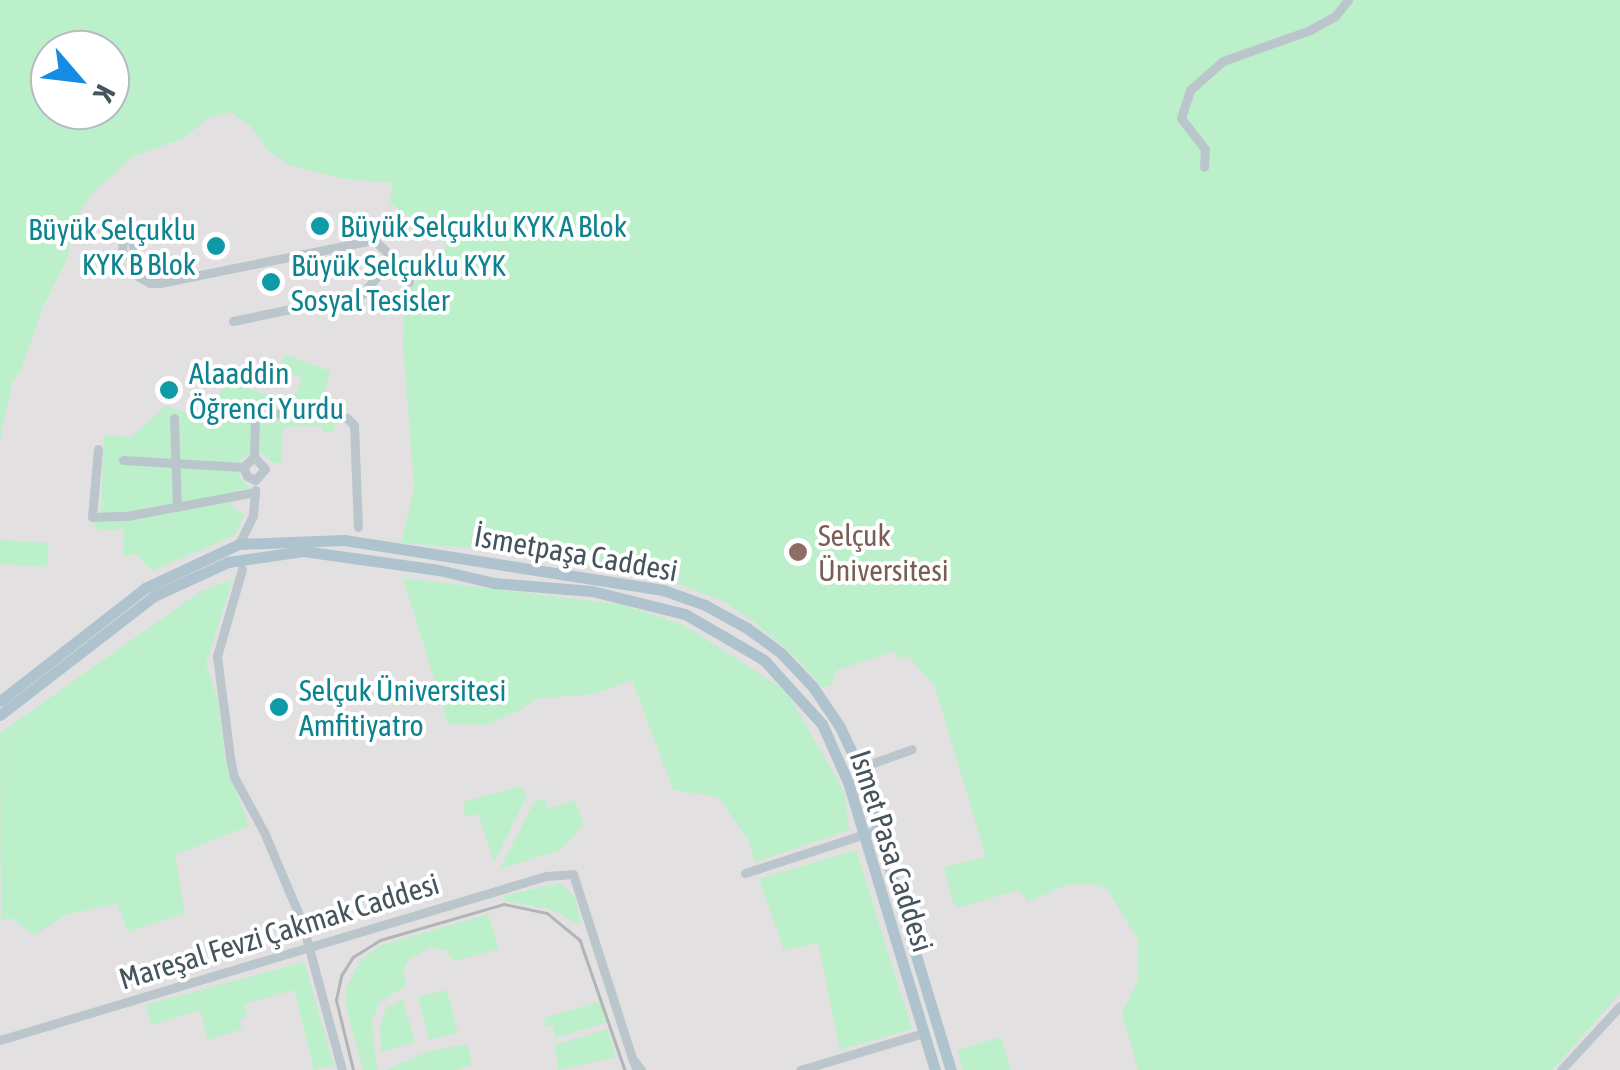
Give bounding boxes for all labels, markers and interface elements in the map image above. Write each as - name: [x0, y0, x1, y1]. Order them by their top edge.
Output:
- north arrow: [30, 30, 130, 130]
- text: K: [87, 80, 122, 107]
- place label: Büyük Selçuklu KYK A Blok: [340, 208, 627, 244]
- place label: Büyük Selçuklu KYK B Blok: [28, 211, 196, 282]
- marker: Büyük Selçuklu KYK A Blok: [309, 215, 331, 237]
- marker: Büyük Selçuklu KYK B Blok: [205, 235, 227, 257]
- place label: Büyük Selçuklu KYK Sosyal Tesisler: [291, 247, 506, 318]
- marker: Büyük Selçuklu KYK Sosyal Tesisler: [260, 271, 282, 293]
- place label: Alaaddin Öğrenci Yurdu: [189, 355, 344, 426]
- marker: Alaaddin Öğrenci Yurdu: [158, 379, 180, 401]
- street label: İsmetpaşa Caddesi: [471, 517, 681, 589]
- place label: Selçuk Üniversitesi: [818, 517, 949, 588]
- marker: Selçuk Üniversitesi: [787, 541, 809, 563]
- place label: Selçuk Üniversitesi Amfitiyatro: [299, 672, 506, 742]
- marker: Selçuk Üniversitesi Amfitiyatro: [268, 696, 290, 718]
- street label: Ismet Pasa Caddesi: [842, 746, 942, 956]
- street label: Mareşal Fevzi Çakmak Caddesi: [115, 865, 443, 997]

